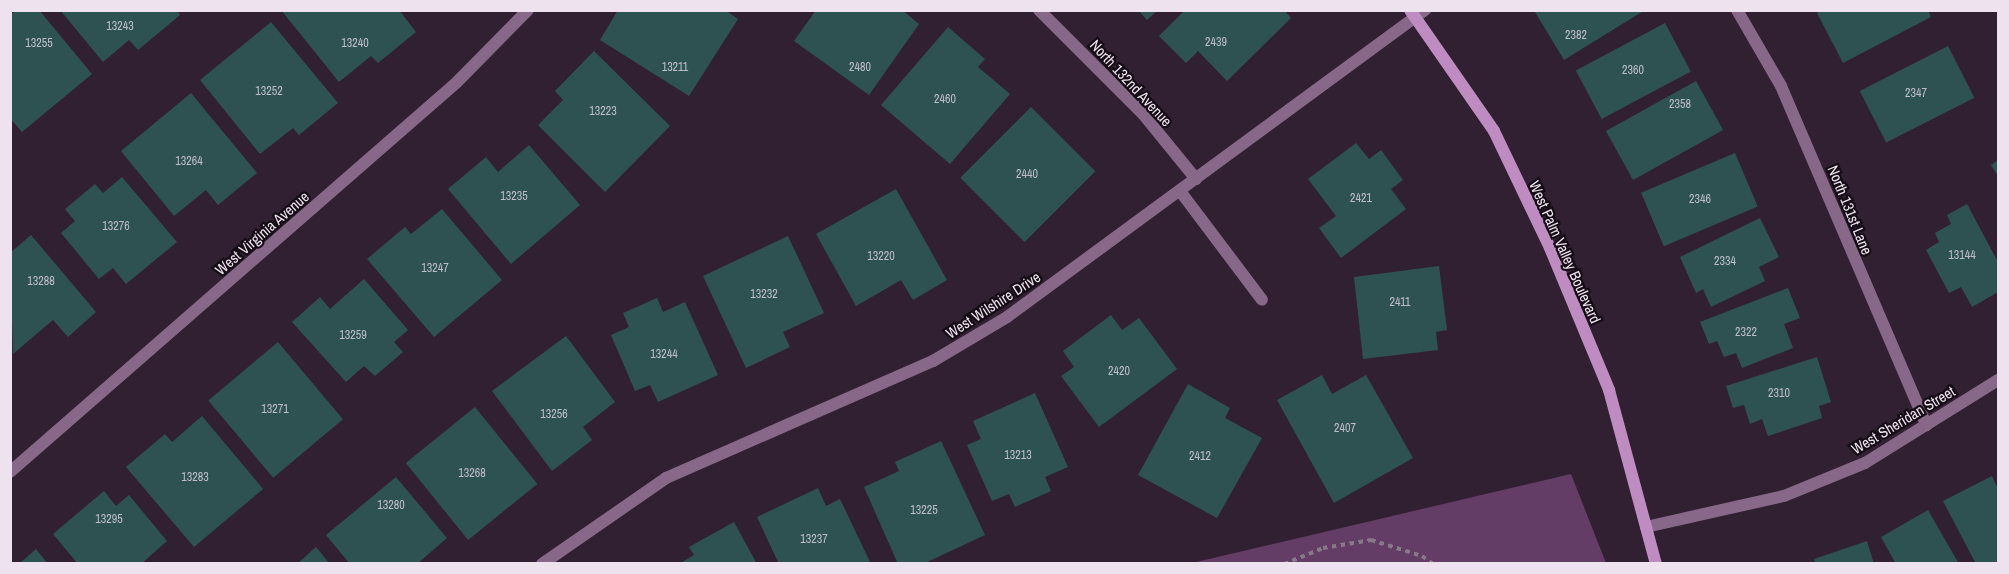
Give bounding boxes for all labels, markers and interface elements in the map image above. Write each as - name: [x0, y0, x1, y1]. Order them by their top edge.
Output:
- house number: 13243: [106, 20, 134, 34]
- house number: 2382: [1565, 29, 1587, 43]
- street label: North 132nd Avenue: [1086, 36, 1176, 130]
- house number: 2439: [1205, 36, 1227, 50]
- house number: 13255: [25, 37, 53, 51]
- house number: 13240: [341, 37, 369, 51]
- house number: 13211: [662, 61, 688, 75]
- house number: 2480: [849, 61, 871, 75]
- house number: 2360: [1622, 64, 1644, 78]
- house number: 13252: [255, 85, 283, 99]
- house number: 2347: [1905, 87, 1927, 101]
- house number: 2460: [934, 93, 956, 107]
- house number: 2358: [1669, 98, 1691, 112]
- house number: 13223: [589, 105, 617, 119]
- house number: 13264: [175, 155, 203, 169]
- street label: North 131st Lane: [1824, 163, 1876, 257]
- house number: 2440: [1016, 168, 1038, 182]
- street label: West Palm Valley Boulevard: [1525, 178, 1605, 326]
- street label: West Virginia Avenue: [211, 187, 313, 279]
- house number: 13235: [500, 190, 528, 204]
- house number: 2421: [1350, 192, 1372, 206]
- house number: 2346: [1689, 193, 1711, 207]
- house number: 13276: [102, 220, 130, 234]
- house number: 13144: [1948, 249, 1976, 263]
- house number: 13220: [867, 250, 895, 264]
- house number: 2334: [1714, 255, 1736, 269]
- house number: 13247: [421, 262, 449, 276]
- street label: West Wilshire Drive: [942, 268, 1044, 342]
- house number: 13288: [27, 275, 55, 289]
- house number: 13232: [750, 288, 778, 302]
- house number: 2411: [1389, 296, 1411, 310]
- house number: 2322: [1735, 326, 1757, 340]
- house number: 13259: [339, 329, 367, 343]
- house number: 13244: [650, 348, 678, 362]
- house number: 2420: [1108, 365, 1130, 379]
- street label: West Sheridan Street: [1848, 382, 1958, 458]
- house number: 2310: [1768, 387, 1790, 401]
- house number: 13271: [261, 403, 289, 417]
- house number: 13256: [540, 408, 568, 422]
- house number: 2407: [1334, 422, 1356, 436]
- house number: 13213: [1004, 449, 1032, 463]
- house number: 2412: [1189, 450, 1211, 464]
- house number: 13268: [458, 467, 486, 481]
- house number: 13283: [181, 471, 209, 485]
- house number: 13280: [377, 499, 405, 513]
- house number: 13225: [910, 504, 938, 518]
- house number: 13295: [95, 513, 123, 527]
- house number: 13237: [800, 533, 828, 547]

